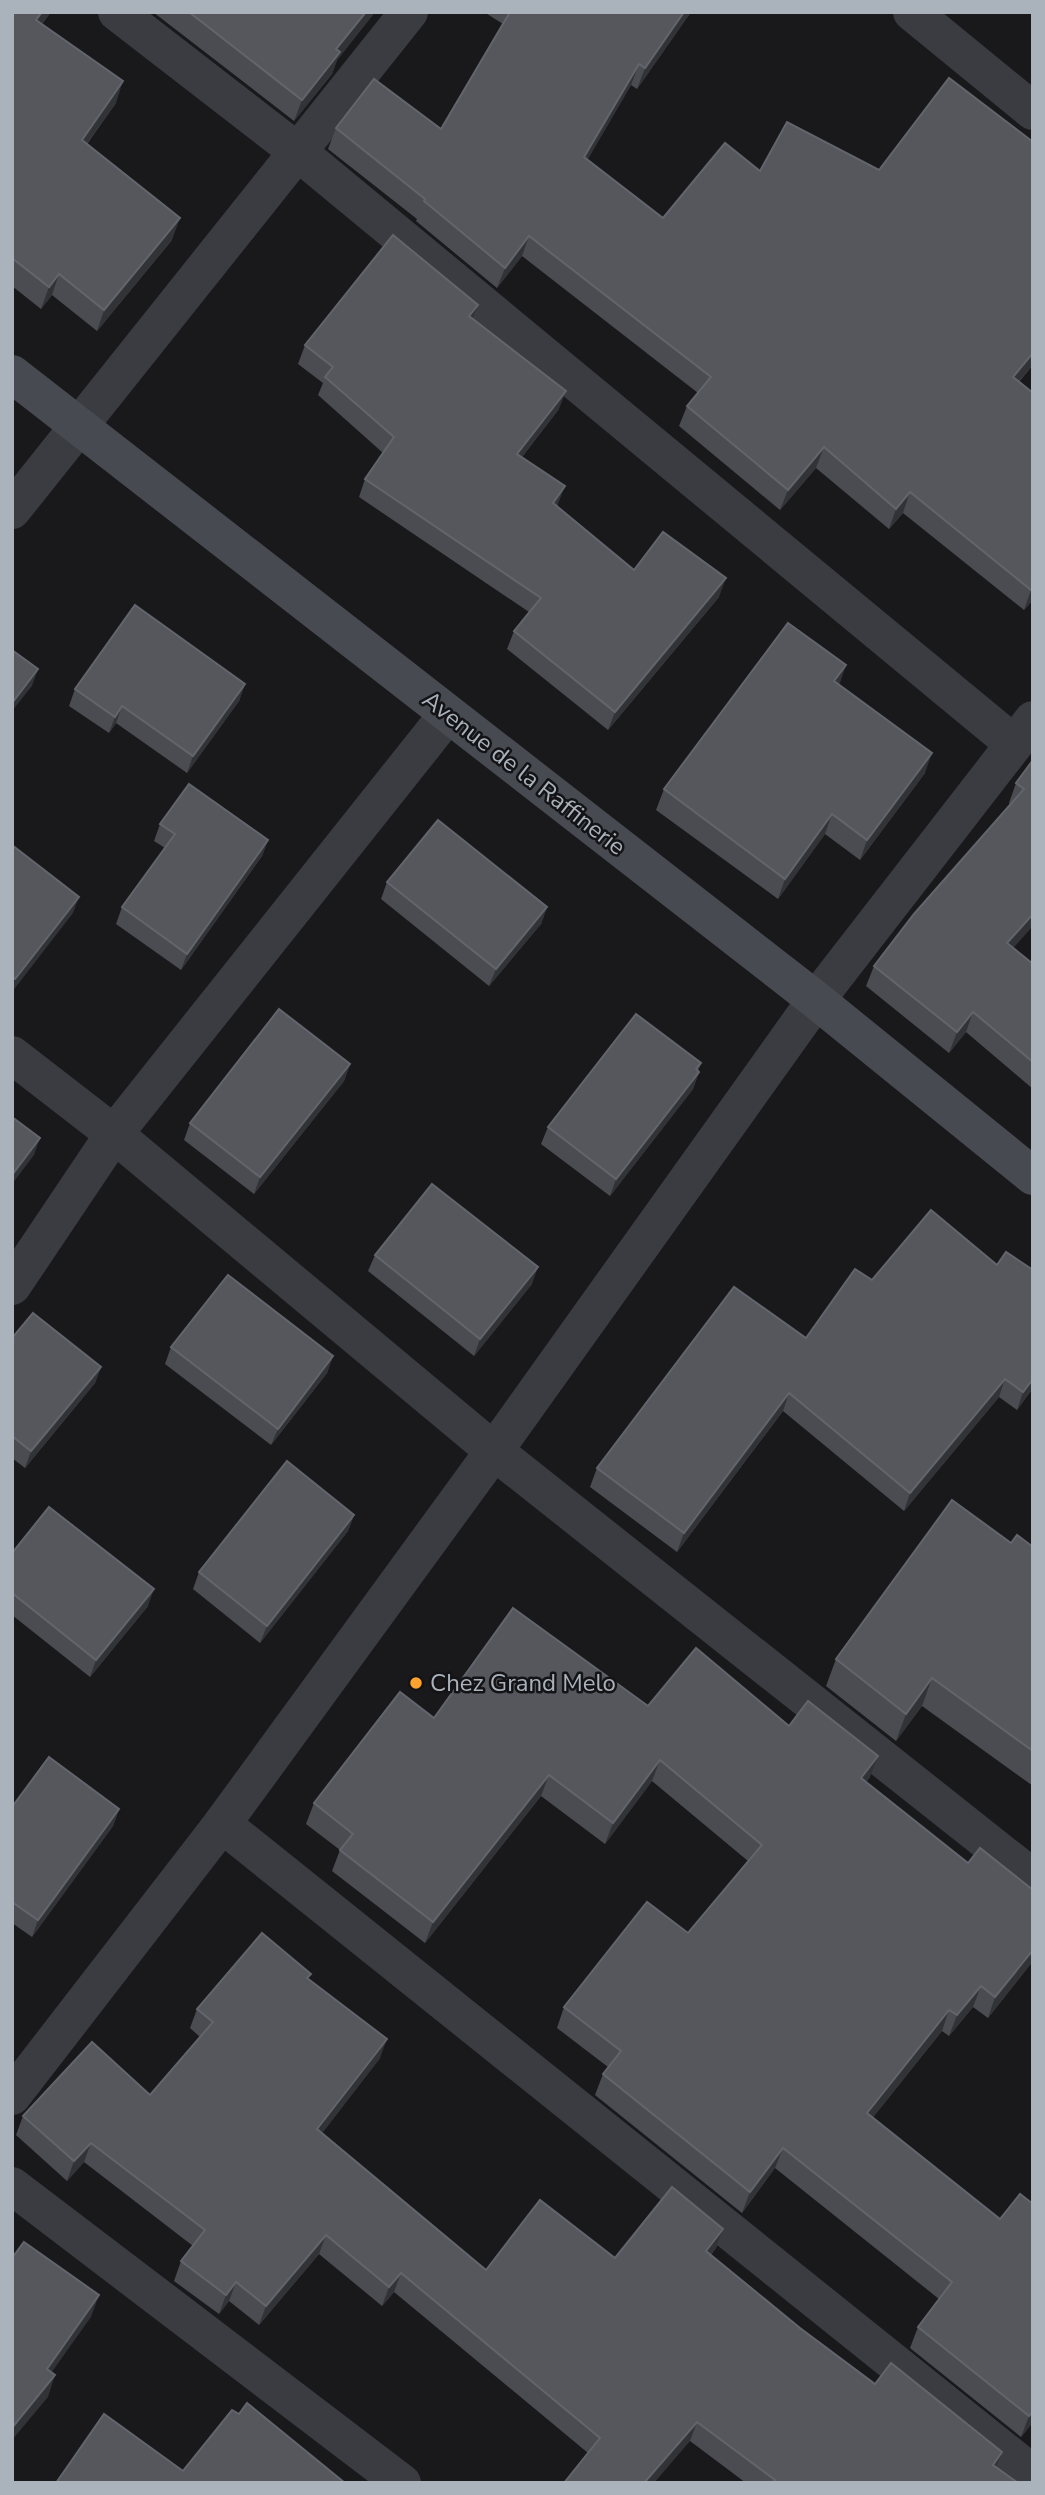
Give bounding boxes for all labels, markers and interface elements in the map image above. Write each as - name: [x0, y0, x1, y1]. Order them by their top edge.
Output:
- street label: Avenue de la Raffinerie: [416, 683, 632, 863]
- place label: Chez Grand Melo: [430, 1667, 616, 1699]
- marker: Chez Grand Melo: [408, 1675, 424, 1691]

